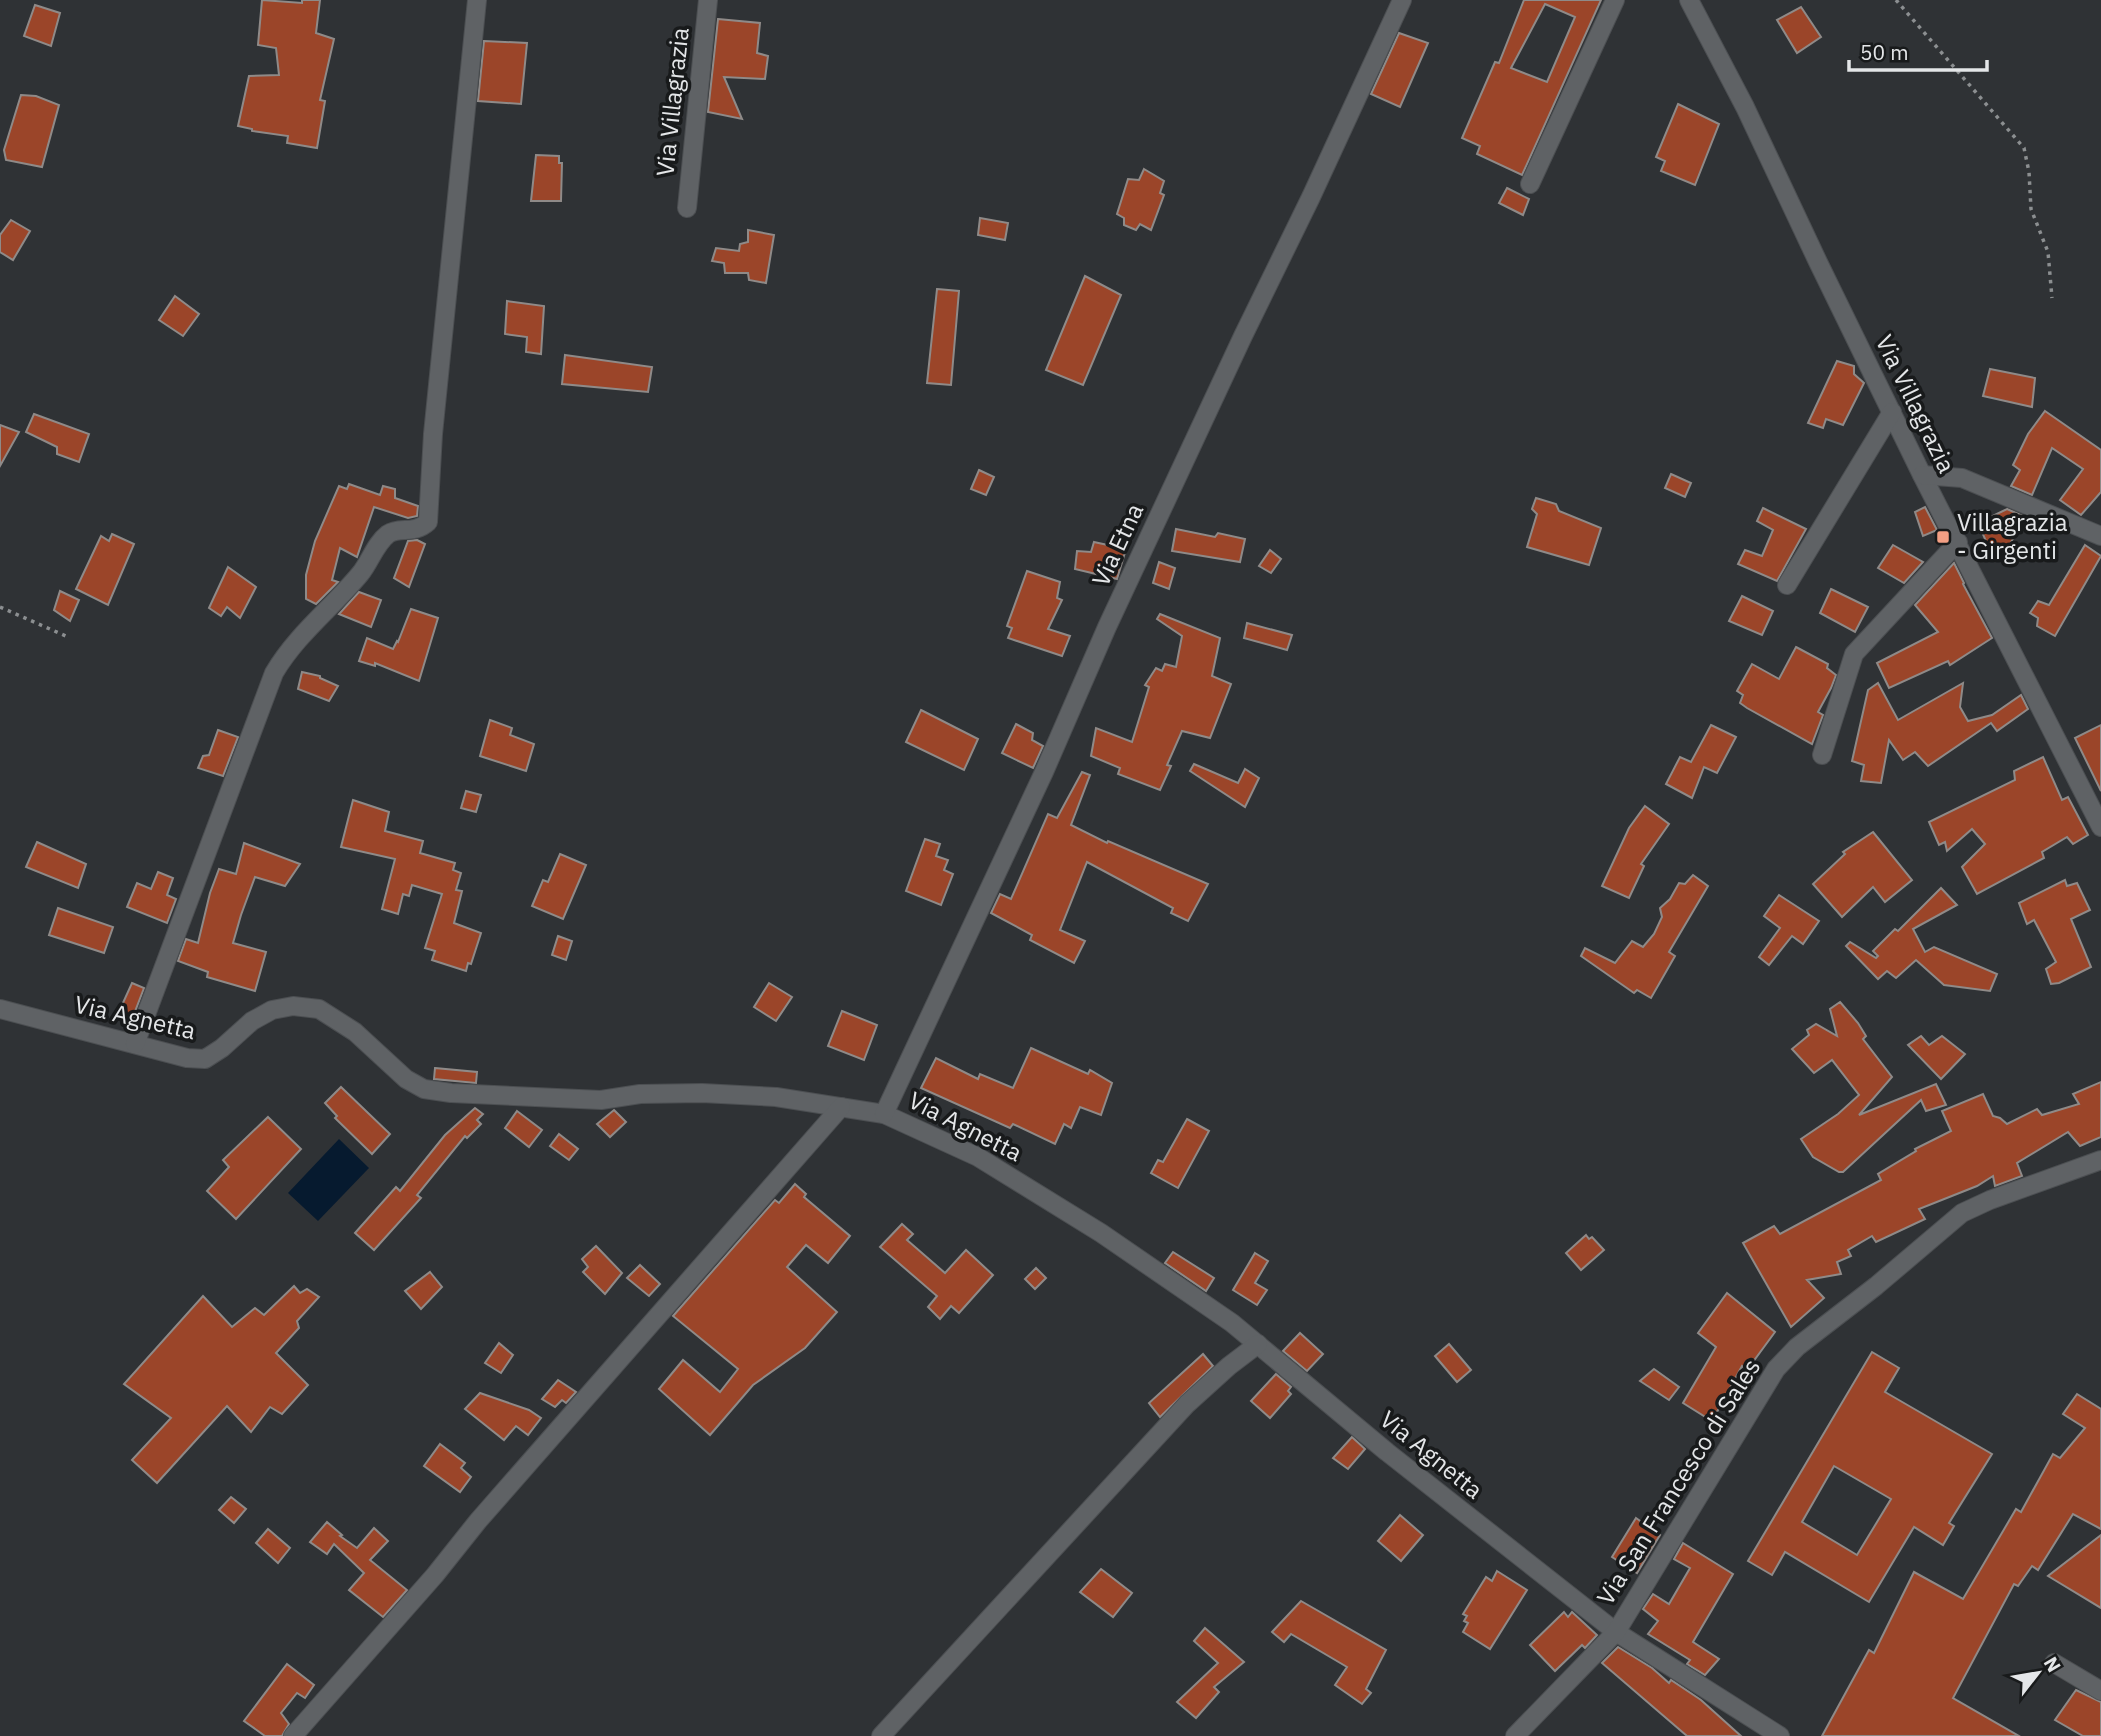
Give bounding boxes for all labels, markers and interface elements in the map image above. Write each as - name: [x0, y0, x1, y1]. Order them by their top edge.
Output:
- street label: Via Villagrazia: [648, 26, 696, 178]
- scale bar: [1849, 28, 1987, 72]
- text: 50 m: [1860, 38, 1909, 66]
- street label: Via Villagrazia: [1869, 329, 1963, 478]
- street label: Via Etna: [1084, 498, 1150, 591]
- place label: Villagrazia - Girgenti: [1957, 506, 2068, 566]
- marker: Villagrazia - Girgenti: [1935, 529, 1951, 545]
- street label: Via Agnetta: [71, 988, 199, 1047]
- street label: Via Agnetta: [903, 1084, 1028, 1168]
- street label: Via San Francesco di Sales: [1589, 1352, 1767, 1611]
- street label: Via Agnetta: [1374, 1403, 1490, 1506]
- north arrow: [2003, 1638, 2073, 1708]
- text: N: [2039, 1652, 2066, 1676]

